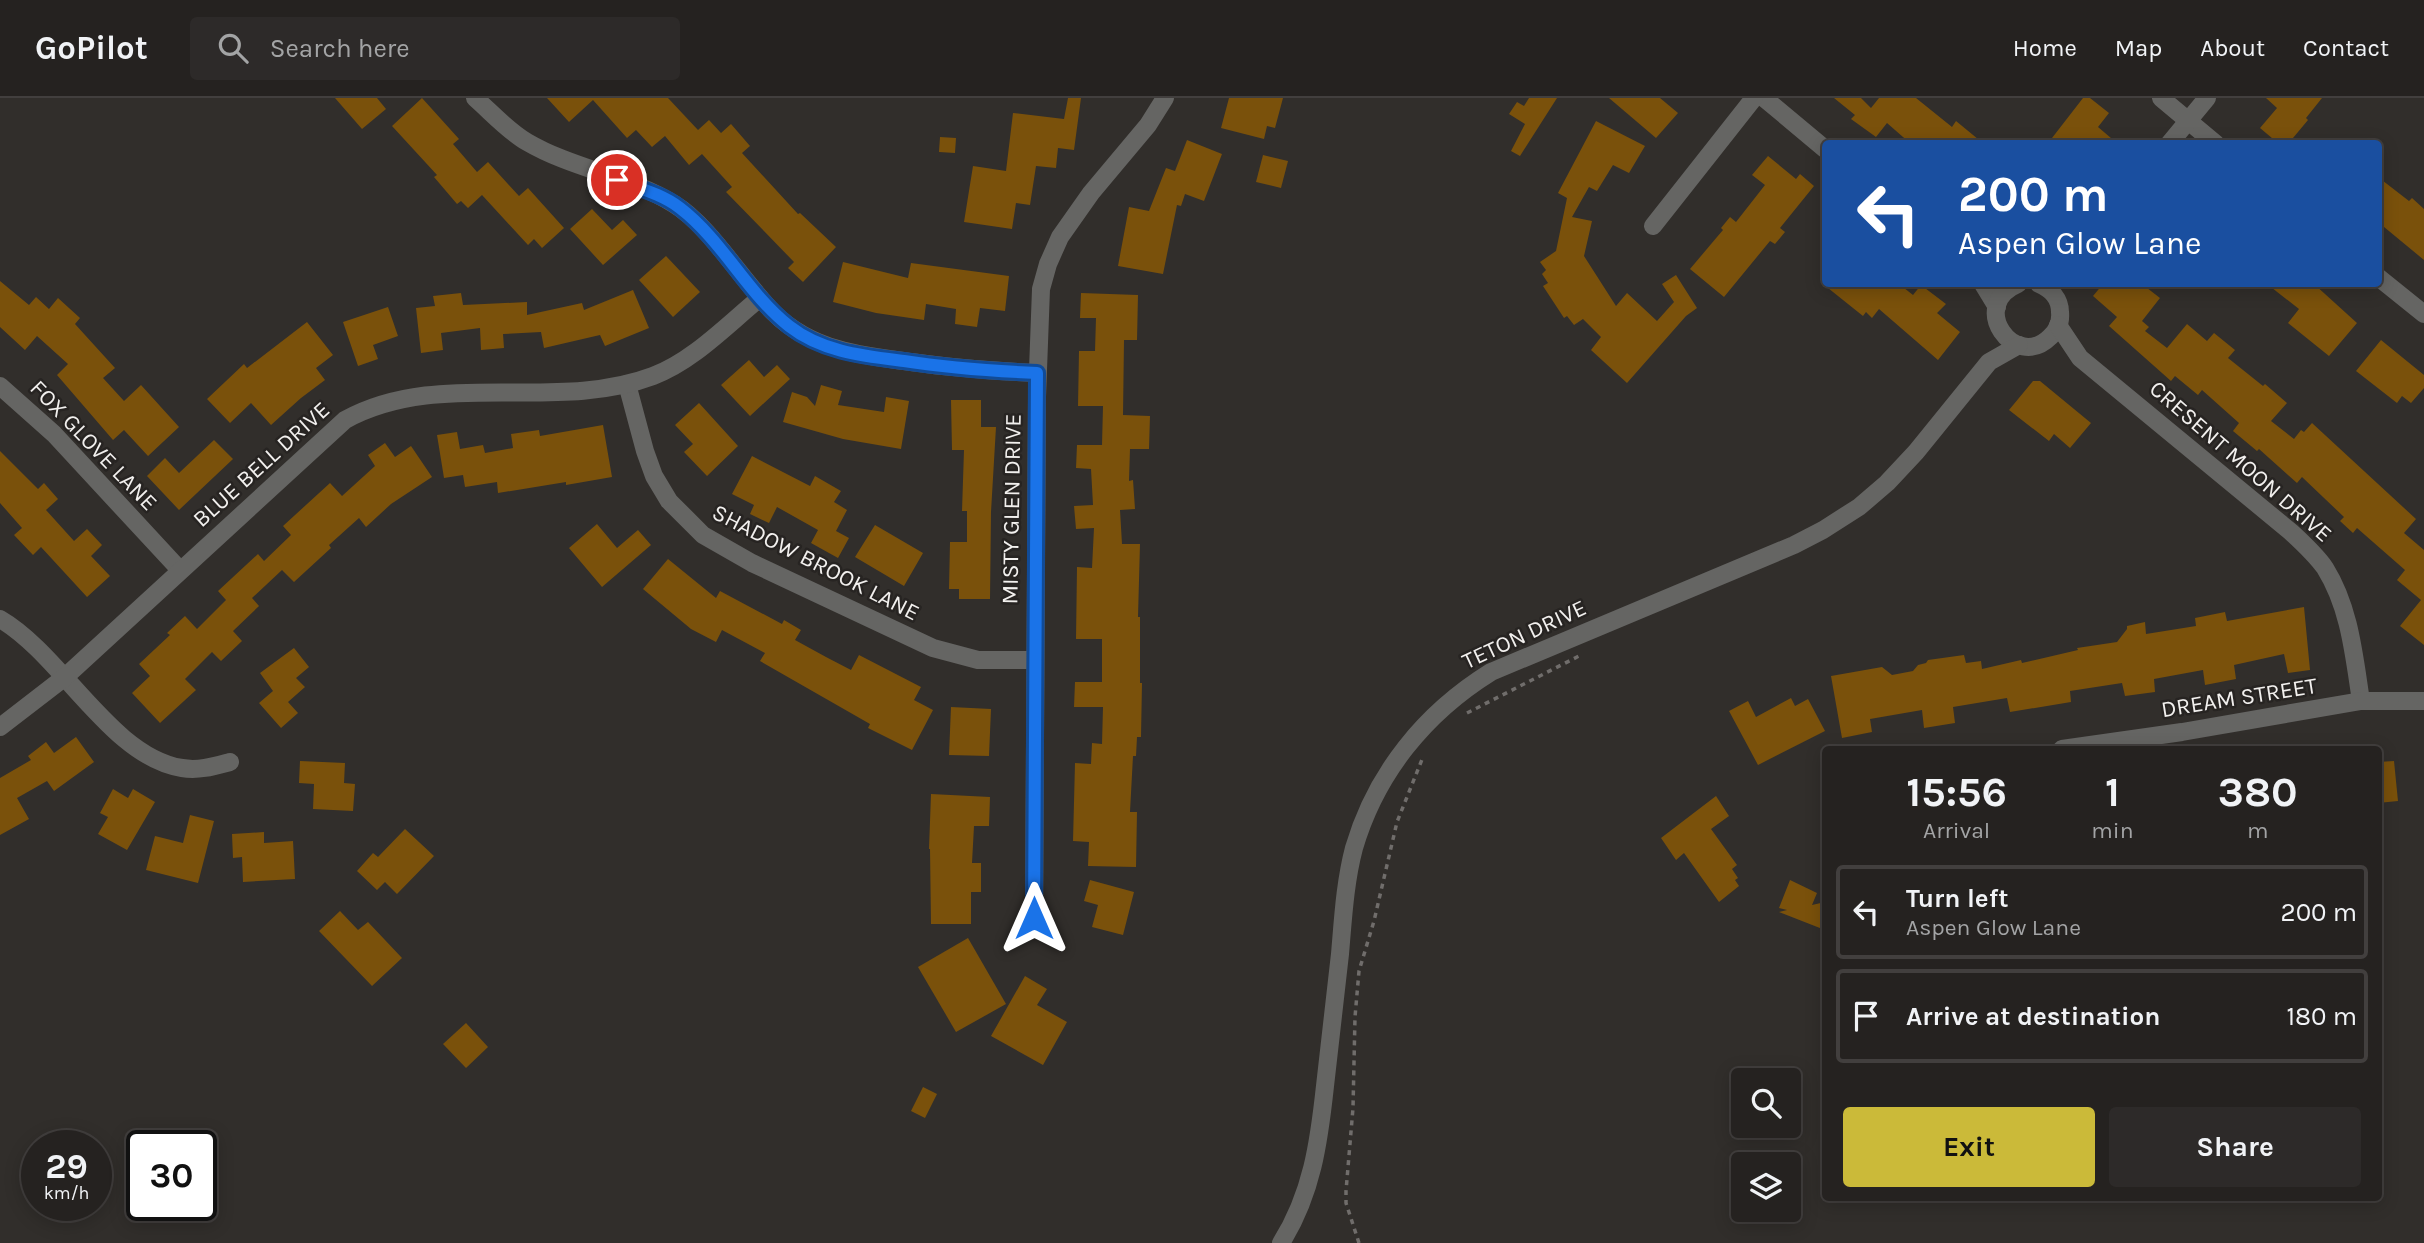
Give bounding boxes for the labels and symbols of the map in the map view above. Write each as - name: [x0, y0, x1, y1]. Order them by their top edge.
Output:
- pin: [587, 150, 647, 210]
- street label: FOX GLOVE LANE: [25, 374, 163, 516]
- street label: CRESENT MOON DRIVE: [2144, 375, 2337, 548]
- street label: BLUE BELL DRIVE: [188, 396, 335, 533]
- street label: MISTY GLEN DRIVE: [996, 413, 1027, 605]
- street label: SHADOW BROOK LANE: [708, 499, 924, 626]
- street label: TETON DRIVE: [1458, 594, 1590, 675]
- street label: DREAM STREET: [2159, 672, 2319, 723]
- position arrow: [997, 881, 1071, 955]
- speed limit sign: 30: [126, 1130, 217, 1221]

